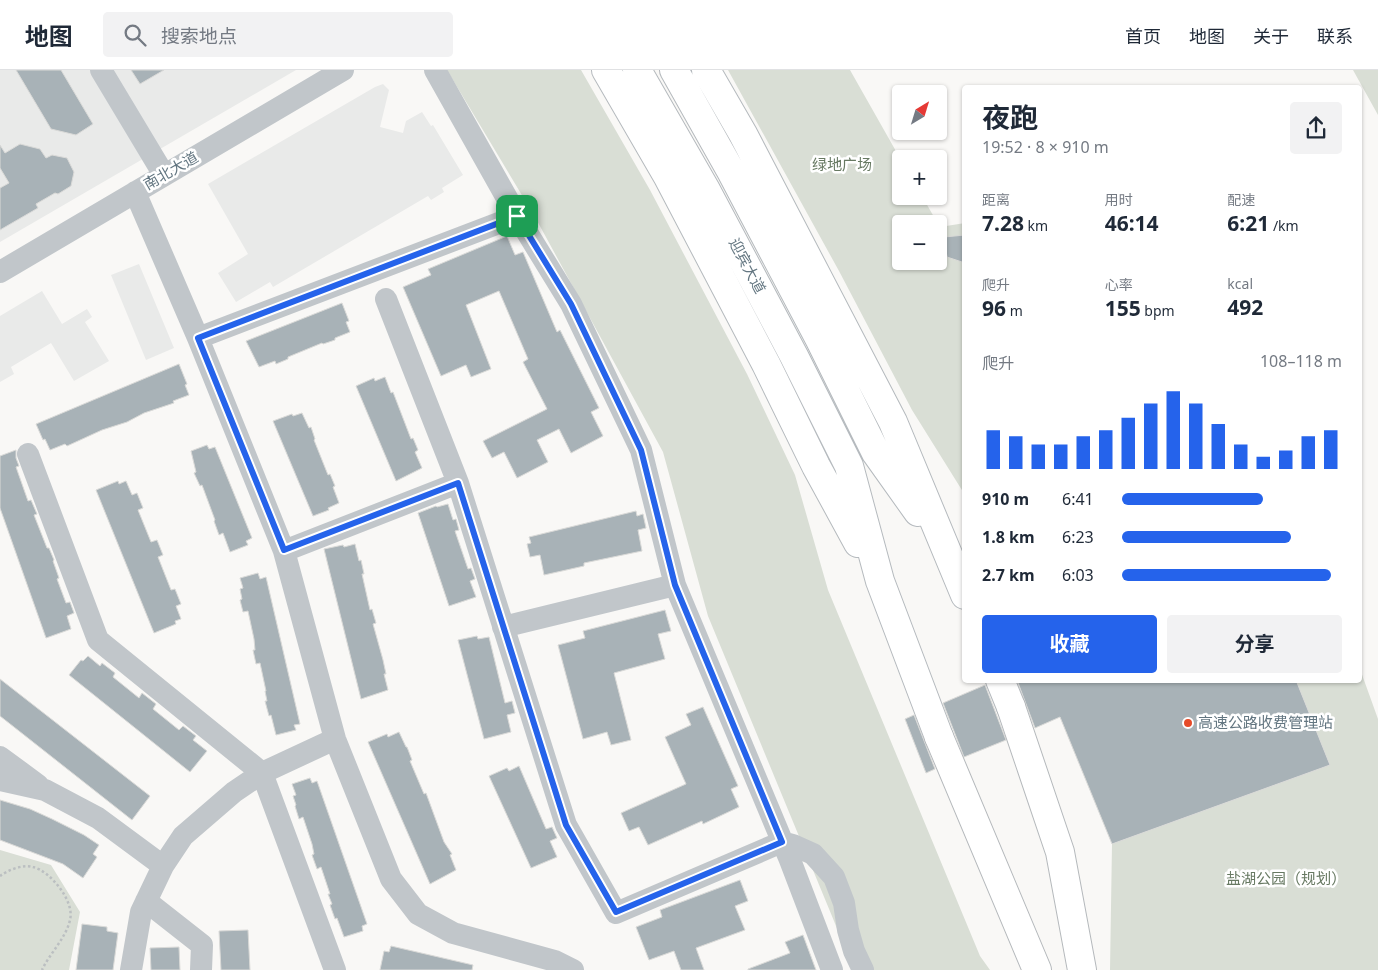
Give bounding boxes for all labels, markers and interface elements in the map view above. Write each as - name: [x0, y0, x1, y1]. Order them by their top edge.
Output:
- search box: [103, 12, 453, 57]
- text: 地图: [25, 19, 73, 52]
- icon: search: [121, 21, 149, 49]
- text: 搜索地点: [161, 23, 237, 49]
- text: 首页: [1125, 24, 1161, 48]
- text: 地图: [1189, 24, 1225, 48]
- text: 关于: [1253, 24, 1289, 48]
- text: 联系: [1317, 24, 1353, 48]
- north arrow: [892, 85, 948, 140]
- map controls: [892, 85, 947, 270]
- text: 夜跑: [982, 98, 1038, 136]
- button: share: [1290, 102, 1342, 154]
- text: 19:52 · 8 × 910 m: [982, 136, 1109, 158]
- street label: 南北大道: [140, 146, 201, 194]
- button: +: [892, 150, 947, 205]
- park label: 绿地广场: [812, 154, 872, 174]
- text: 距离: [982, 190, 1010, 209]
- text: 用时: [1105, 190, 1133, 209]
- text: 配速: [1227, 190, 1255, 209]
- pin: [496, 195, 538, 237]
- icon: arrive: [503, 202, 531, 230]
- text: 7.28: [982, 209, 1024, 237]
- text: 46:14: [1105, 209, 1159, 237]
- text: 6:21: [1227, 209, 1269, 237]
- button: −: [892, 215, 947, 270]
- text: km: [1024, 216, 1048, 235]
- text: /km: [1269, 216, 1299, 235]
- street label: 迎宾大道: [725, 234, 771, 297]
- text: kcal: [1227, 274, 1253, 293]
- text: 爬升: [982, 275, 1010, 294]
- text: 心率: [1105, 275, 1133, 294]
- text: 492: [1227, 293, 1263, 321]
- text: 96: [982, 294, 1006, 322]
- text: 155: [1105, 294, 1141, 322]
- text: m: [1006, 301, 1023, 320]
- text: bpm: [1141, 301, 1175, 320]
- text: 108–118 m: [1260, 350, 1342, 372]
- text: 爬升: [982, 352, 1014, 374]
- text: 910 m: [982, 488, 1029, 510]
- text: 6:41: [1062, 488, 1094, 510]
- text: 1.8 km: [982, 526, 1034, 548]
- text: 6:23: [1062, 526, 1094, 548]
- text: 2.7 km: [982, 564, 1034, 586]
- text: 6:03: [1062, 564, 1094, 586]
- button: 收藏: [982, 615, 1157, 673]
- button: 分享: [1167, 615, 1342, 673]
- place label: 高速公路收费管理站: [1198, 712, 1333, 732]
- marker: 高速公路收费管理站: [1182, 717, 1194, 729]
- park label: 盐湖公园（规划）: [1226, 868, 1346, 888]

